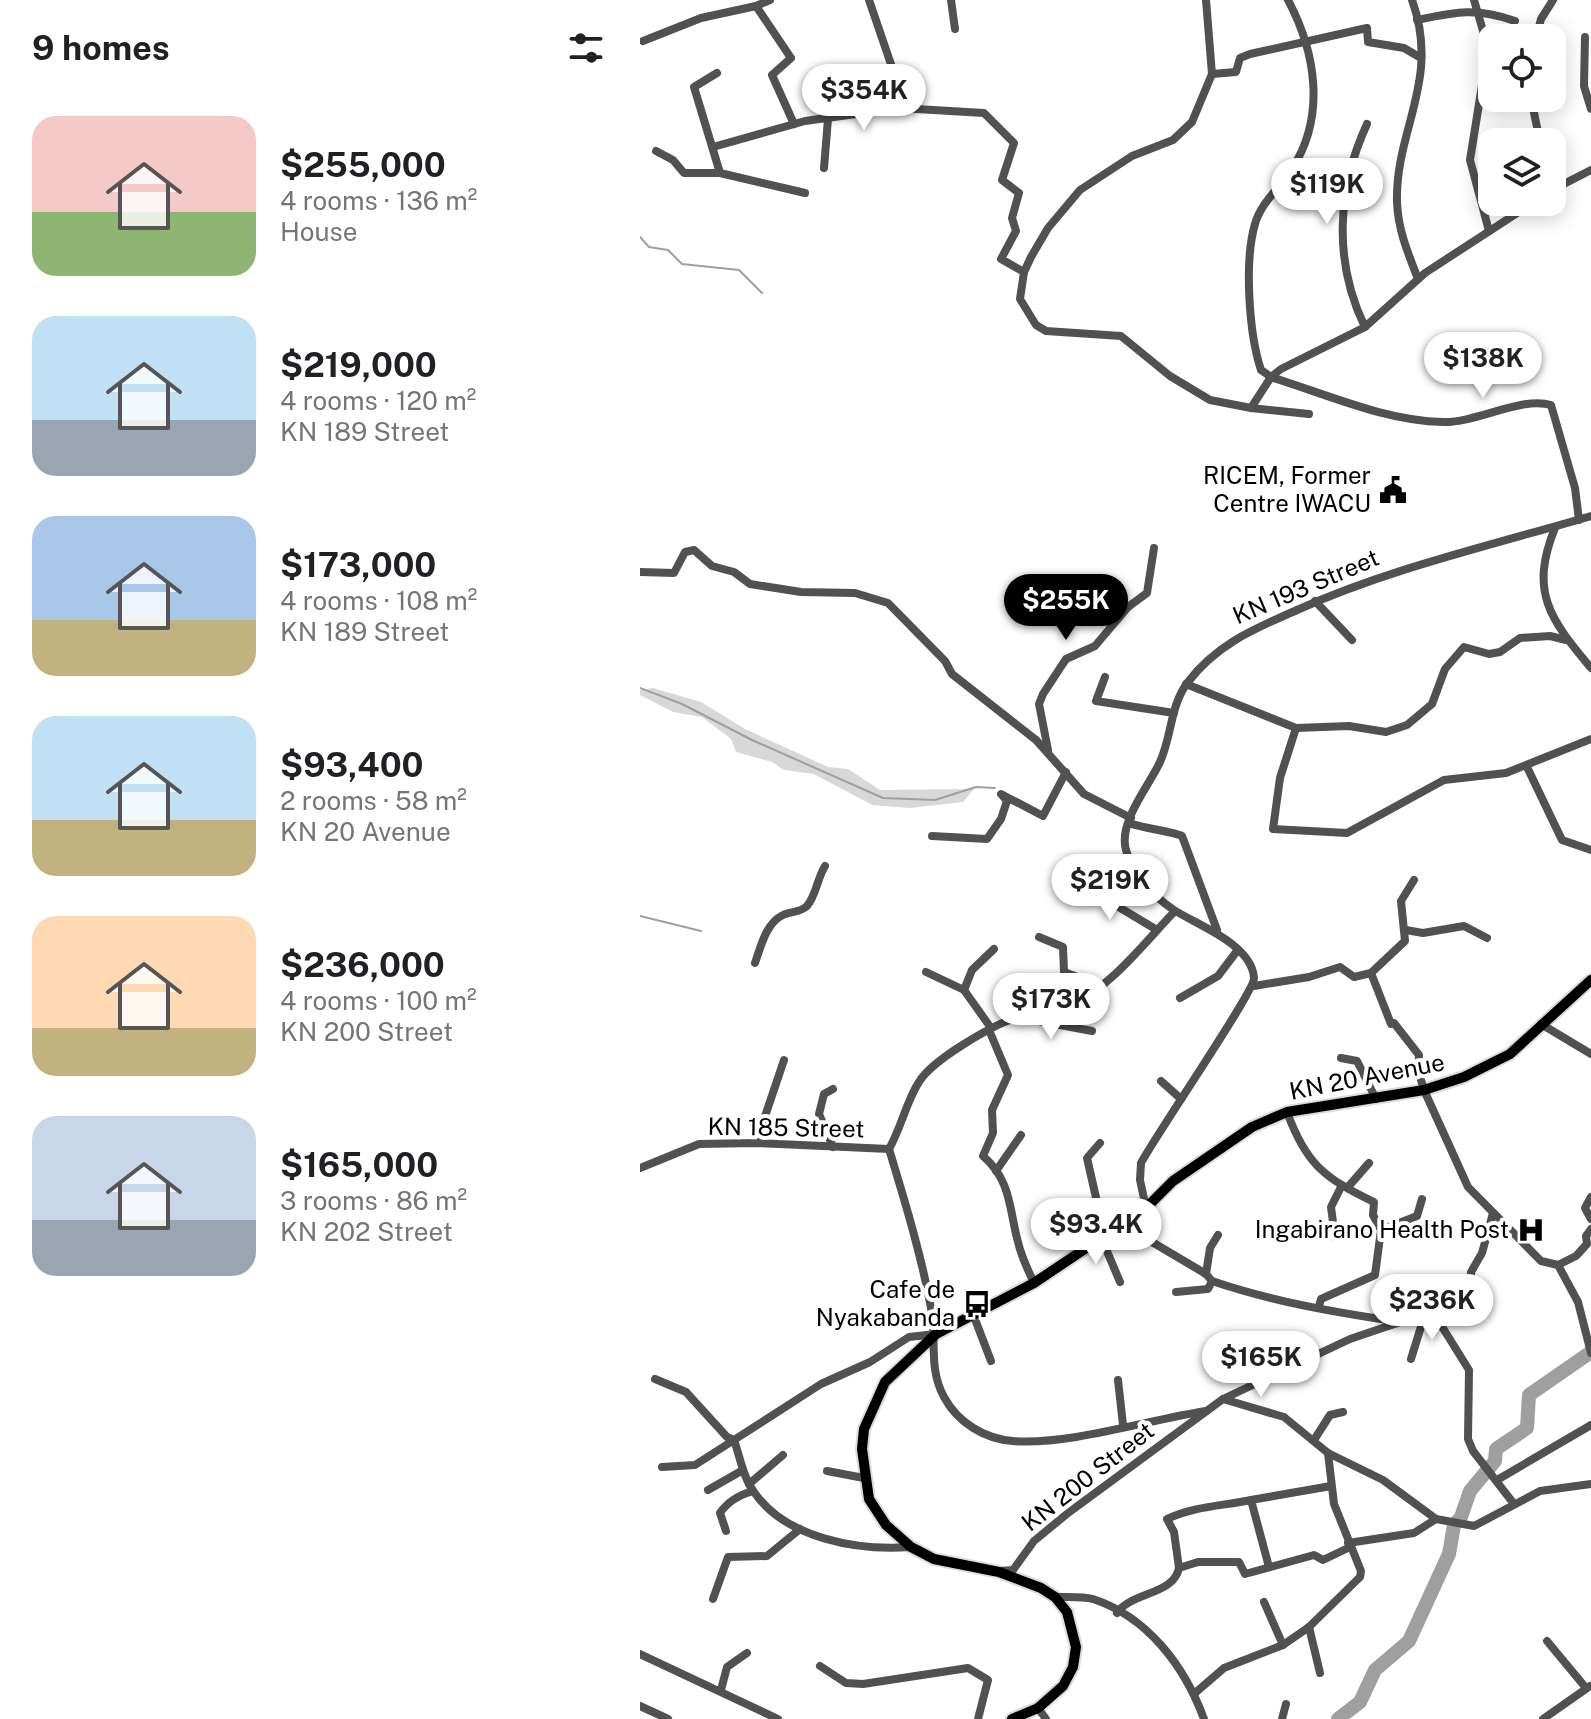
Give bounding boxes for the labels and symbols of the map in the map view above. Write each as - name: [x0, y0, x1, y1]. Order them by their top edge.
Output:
- pin: $354K: [808, 64, 920, 132]
- pin: $119K: [1271, 158, 1383, 226]
- pin: $138K: [1427, 332, 1539, 400]
- place label: RICEM, Former Centre IWACU: [1203, 461, 1371, 517]
- public building icon: RICEM, Former Centre IWACU: [1378, 475, 1408, 505]
- street label: KN 193 Street: [1228, 543, 1383, 629]
- pin: $255K: [1010, 574, 1122, 642]
- pin: $219K: [1054, 854, 1166, 922]
- pin: $173K: [995, 973, 1107, 1041]
- street label: KN 20 Avenue: [1287, 1047, 1447, 1105]
- street label: KN 185 Street: [707, 1112, 865, 1142]
- pin: $93.4K: [1031, 1198, 1161, 1266]
- place label: Ingabirano Health Post: [1255, 1215, 1509, 1243]
- hospital icon: Ingabirano Health Post: [1516, 1215, 1546, 1245]
- pin: $236K: [1376, 1274, 1488, 1342]
- place label: Cafe de Nyakabanda: [816, 1275, 955, 1331]
- bus stop icon: Cafe de Nyakabanda: [962, 1289, 992, 1319]
- pin: $165K: [1205, 1331, 1317, 1399]
- street label: KN 200 Street: [1016, 1416, 1159, 1536]

